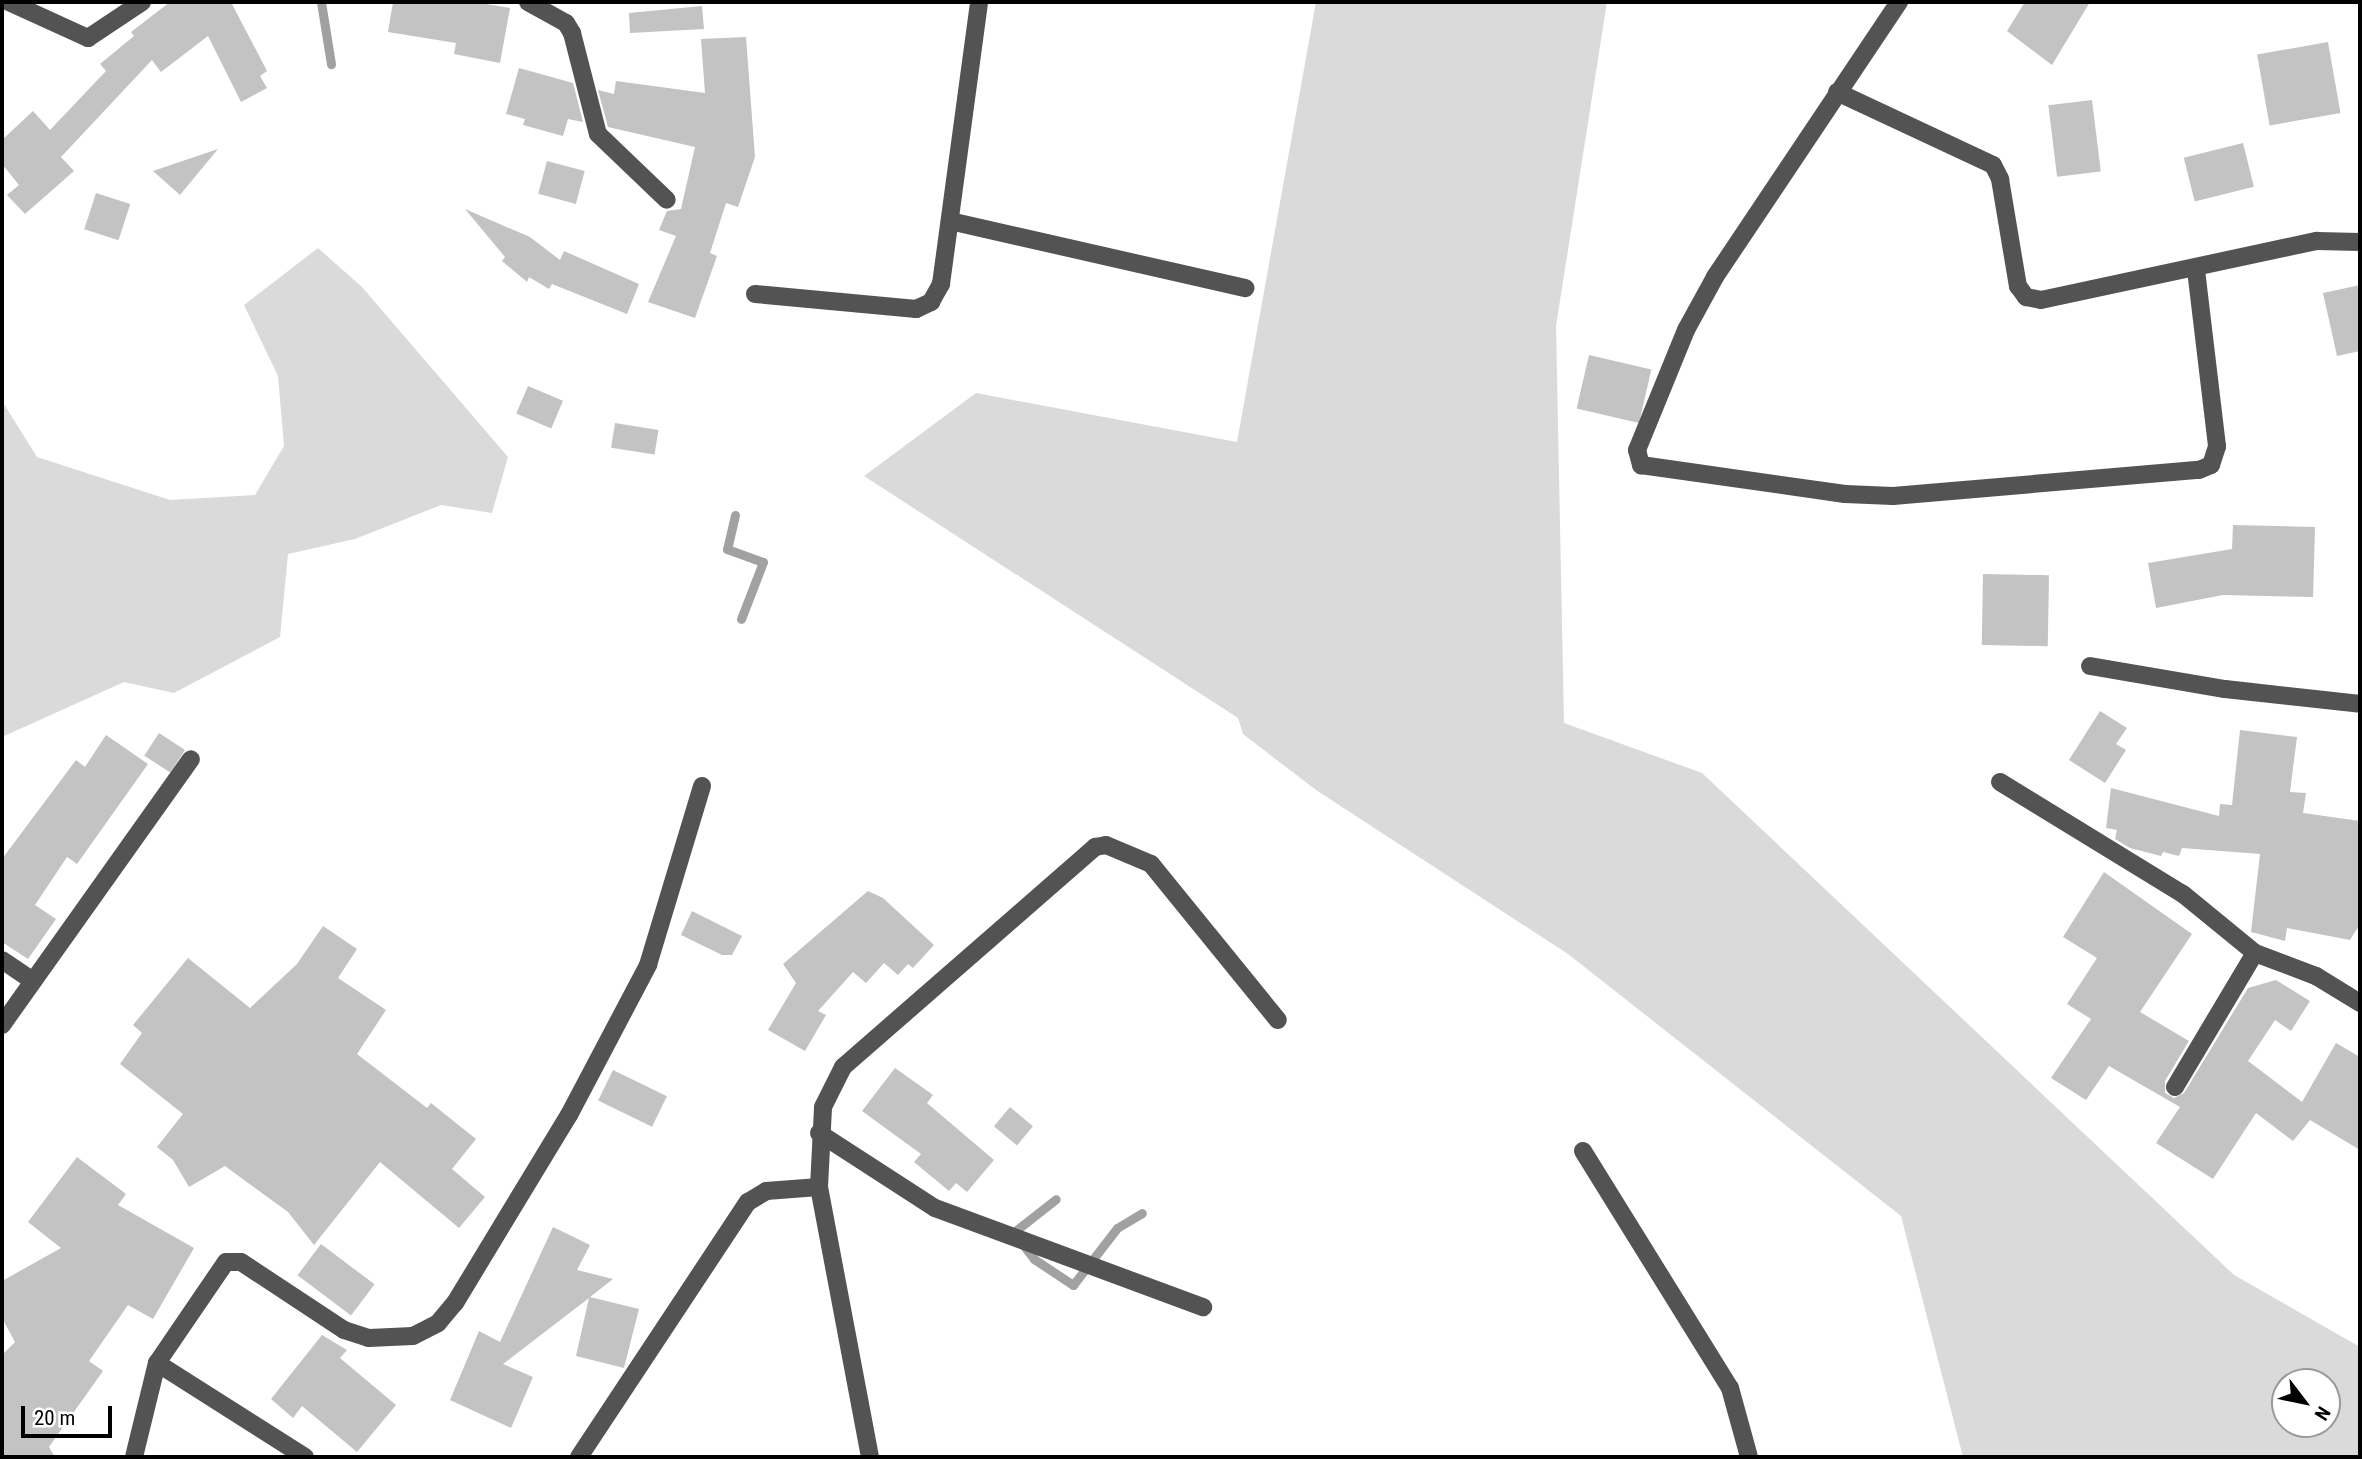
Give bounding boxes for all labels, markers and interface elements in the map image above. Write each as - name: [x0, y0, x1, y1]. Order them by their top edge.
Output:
- north arrow: [2271, 1368, 2341, 1438]
- scale bar: [24, 1392, 116, 1436]
- text: N: [2310, 1402, 2335, 1424]
- text: 20 m: [34, 1406, 75, 1430]

